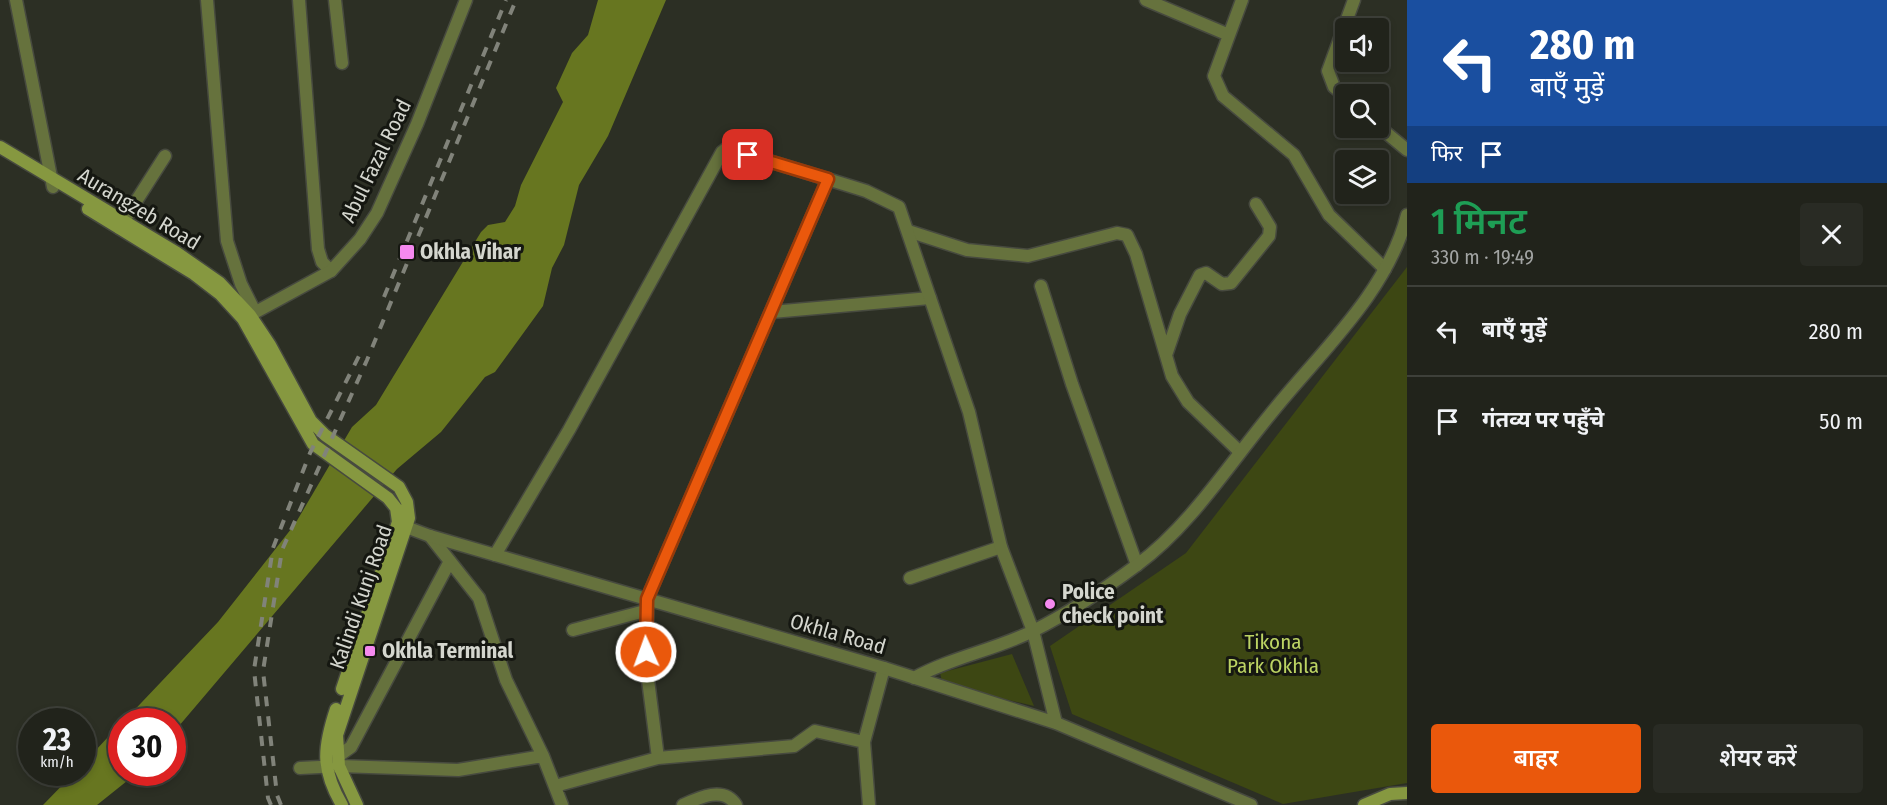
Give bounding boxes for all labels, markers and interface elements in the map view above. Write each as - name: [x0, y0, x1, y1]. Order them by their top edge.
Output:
- map controls: [1335, 18, 1389, 204]
- button: sound: [1335, 18, 1389, 72]
- text: 280 m: [1530, 20, 1635, 70]
- icon: left: [1431, 24, 1509, 102]
- text: बाएँ मुड़ें: [1530, 71, 1604, 103]
- button: search: [1335, 84, 1389, 138]
- street label: Abul Fazal Road: [335, 95, 417, 227]
- pin: [722, 129, 773, 180]
- icon: arrive: [731, 138, 764, 171]
- icon: arrive: [1475, 138, 1508, 171]
- text: फिर: [1431, 140, 1463, 167]
- button: layers: [1335, 150, 1389, 204]
- street label: Aurangzeb Road: [73, 162, 205, 256]
- text: 1 मिनट: [1431, 200, 1527, 244]
- button: close: [1800, 203, 1863, 266]
- place label: Okhla Vihar: [420, 239, 521, 265]
- marker: Okhla Vihar: [398, 243, 416, 261]
- text: 330 m · 19:49: [1431, 245, 1534, 269]
- icon: left: [1431, 315, 1464, 348]
- text: बाएँ मुड़ें: [1482, 316, 1547, 343]
- text: 280 m: [1809, 318, 1863, 345]
- icon: arrive: [1431, 405, 1464, 438]
- text: गंतव्य पर पहुँचे: [1482, 406, 1604, 433]
- text: 50 m: [1819, 408, 1863, 435]
- street label: Kalindi Kunj Road: [324, 521, 398, 673]
- place label: Police check point: [1062, 579, 1164, 629]
- marker: Police check point: [1043, 597, 1057, 611]
- street label: Okhla Road: [787, 608, 889, 660]
- position arrow: [614, 620, 678, 684]
- park label: Tikona Park Okhla: [1227, 629, 1319, 679]
- place label: Okhla Terminal: [382, 638, 514, 664]
- marker: Okhla Terminal: [363, 644, 377, 658]
- speed limit sign: 30: [108, 708, 186, 786]
- text: 23: [43, 722, 71, 758]
- button: बाहर: [1431, 724, 1641, 793]
- button: शेयर करें: [1653, 724, 1863, 793]
- text: km/h: [40, 753, 74, 771]

